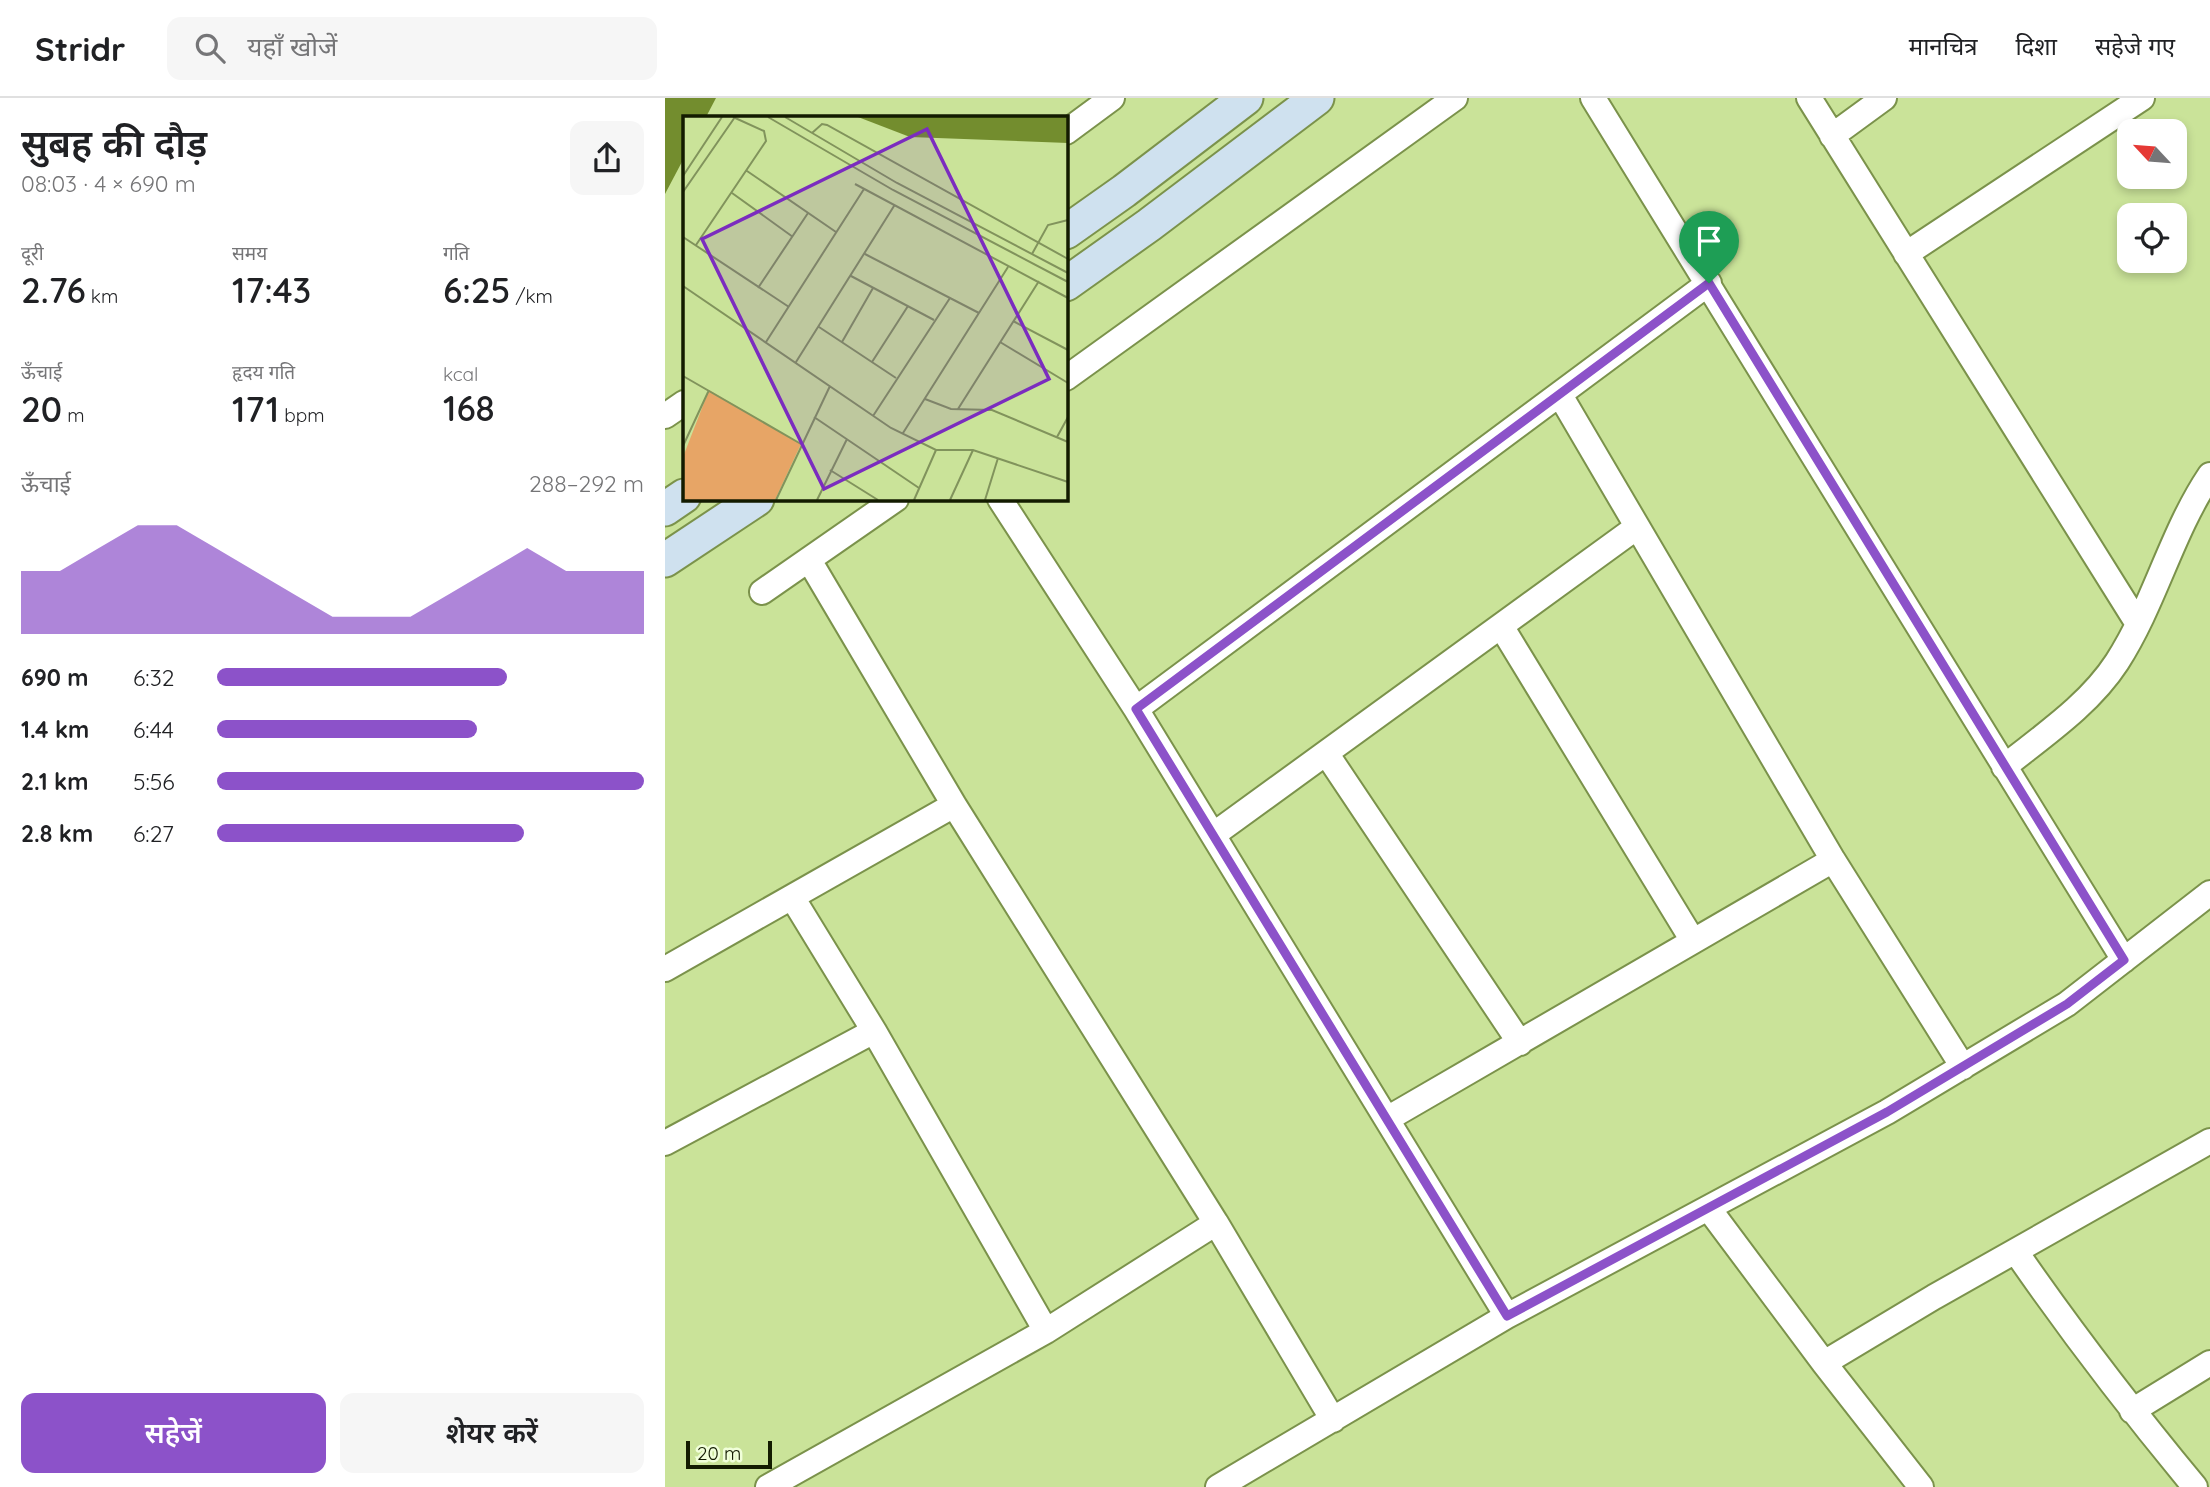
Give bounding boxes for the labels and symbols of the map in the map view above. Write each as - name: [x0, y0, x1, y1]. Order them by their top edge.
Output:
- inset map: [683, 116, 1067, 500]
- north arrow: [2117, 119, 2187, 189]
- pin: [1679, 211, 1739, 283]
- scale bar: [686, 1438, 772, 1470]

